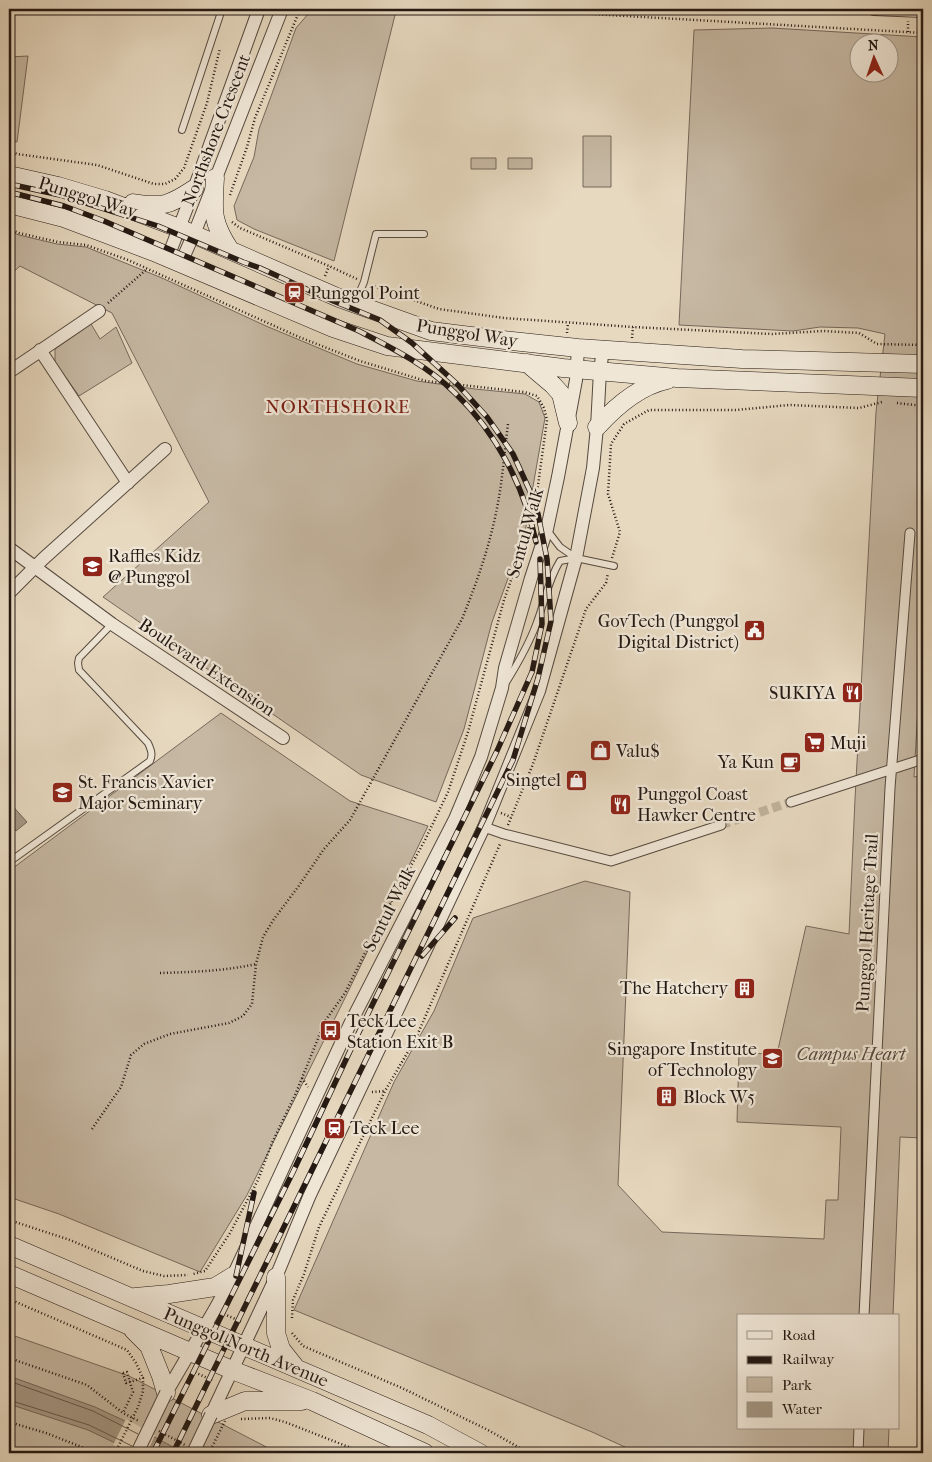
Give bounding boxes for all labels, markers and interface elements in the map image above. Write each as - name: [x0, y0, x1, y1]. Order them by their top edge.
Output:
- north arrow: [850, 32, 900, 82]
- text: N: [868, 37, 879, 54]
- street label: Northshore Crescent: [178, 51, 255, 209]
- street label: Punggol Way: [36, 172, 141, 223]
- station icon: Punggol Point: [282, 281, 306, 305]
- place label: Punggol Point: [310, 283, 421, 304]
- street label: Punggol Way: [415, 315, 521, 352]
- district label: NORTHSHORE: [266, 396, 410, 418]
- street label: Sentul Walk: [503, 485, 549, 581]
- place label: Raffles Kidz @ Punggol: [108, 546, 200, 588]
- school or university icon: Raffles Kidz @ Punggol: [80, 554, 104, 578]
- place label: GovTech (Punggol Digital District): [598, 611, 739, 653]
- street label: Boulevard Extension: [134, 614, 279, 721]
- public building icon: GovTech (Punggol Digital District): [743, 619, 767, 643]
- restaurant icon: SUKIYA: [840, 681, 864, 705]
- place label: SUKIYA: [769, 683, 836, 704]
- supermarket icon: Muji: [802, 731, 826, 755]
- place label: Muji: [830, 733, 867, 754]
- shop icon: Valu$: [588, 739, 612, 763]
- place label: Valu$: [615, 741, 660, 762]
- cafe icon: Ya Kun: [778, 750, 802, 774]
- place label: Ya Kun: [717, 752, 775, 773]
- shop icon: Singtel: [565, 768, 589, 792]
- place label: Singtel: [506, 770, 561, 791]
- place label: St. Francis Xavier Major Seminary: [78, 772, 214, 814]
- school or university icon: St. Francis Xavier Major Seminary: [50, 780, 74, 804]
- place label: Punggol Coast Hawker Centre: [637, 784, 756, 826]
- restaurant icon: Punggol Coast Hawker Centre: [609, 792, 633, 816]
- street label: Punggol Heritage Trail: [852, 833, 883, 1013]
- street label: Sentul Walk: [359, 862, 420, 955]
- building icon: The Hatchery: [732, 976, 756, 1000]
- place label: The Hatchery: [620, 978, 729, 999]
- place label: Teck Lee Station Exit B: [347, 1011, 454, 1053]
- bus stop icon: Teck Lee Station Exit B: [319, 1019, 343, 1043]
- place label: Singapore Institute of Technology: [607, 1039, 758, 1081]
- park label: Campus Heart: [797, 1044, 907, 1065]
- school or university icon: Singapore Institute of Technology: [761, 1047, 785, 1071]
- building icon: Block W5: [655, 1085, 679, 1109]
- place label: Block W5: [683, 1087, 755, 1108]
- station icon: Teck Lee: [322, 1116, 346, 1140]
- place label: Teck Lee: [350, 1118, 419, 1139]
- street label: Punggol North Avenue: [160, 1303, 331, 1392]
- legend: [737, 1314, 900, 1430]
- text: Road: [782, 1326, 816, 1344]
- text: Railway: [782, 1350, 835, 1368]
- text: Park: [782, 1376, 812, 1394]
- text: Water: [781, 1400, 822, 1418]

